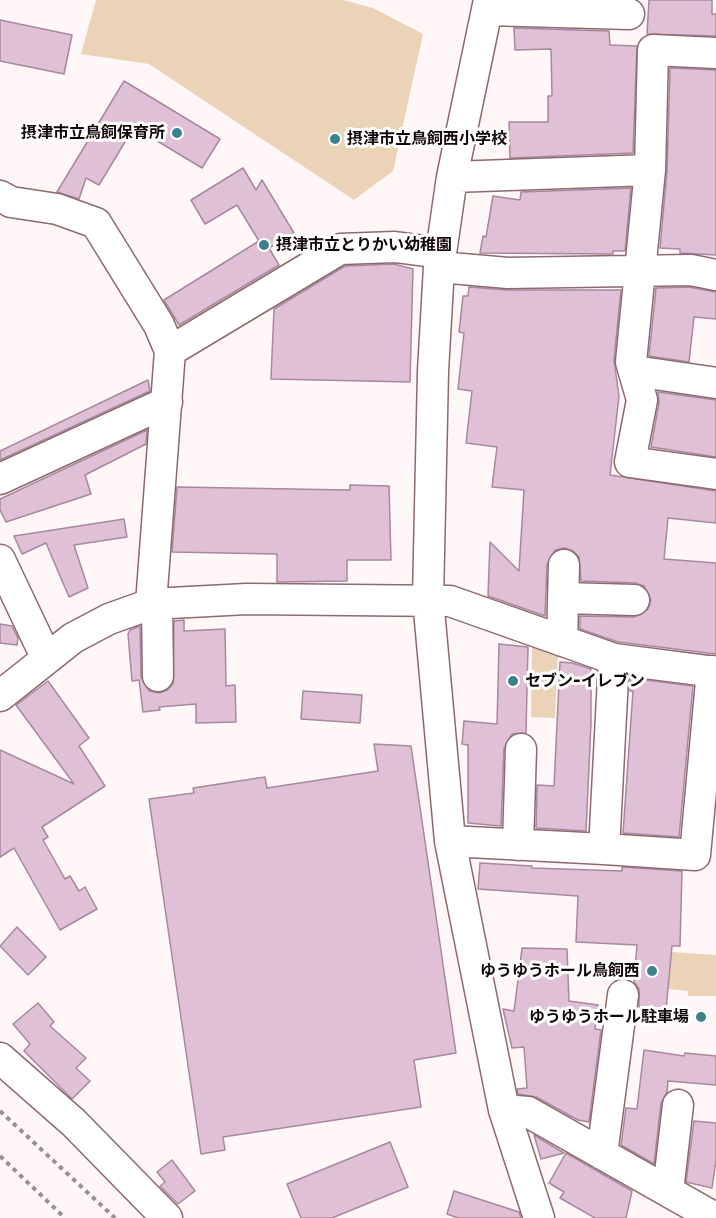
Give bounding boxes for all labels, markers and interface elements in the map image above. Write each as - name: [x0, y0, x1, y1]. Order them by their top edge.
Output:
- place label: 摂津市立鳥飼保育所: [21, 123, 165, 143]
- marker: 摂津市立鳥飼保育所: [170, 126, 184, 140]
- place label: 摂津市立鳥飼西小学校: [347, 129, 507, 149]
- marker: 摂津市立鳥飼西小学校: [328, 132, 342, 146]
- place label: 摂津市立とりかい幼稚園: [276, 235, 452, 255]
- marker: 摂津市立とりかい幼稚園: [257, 238, 271, 252]
- place label: セブン-イレブン: [525, 671, 645, 691]
- marker: セブン-イレブン: [506, 674, 520, 688]
- place label: ゆうゆうホール鳥飼西: [480, 961, 640, 981]
- marker: ゆうゆうホール鳥飼西: [645, 964, 659, 978]
- place label: ゆうゆうホール駐車場: [529, 1007, 689, 1027]
- marker: ゆうゆうホール駐車場: [694, 1010, 708, 1024]

